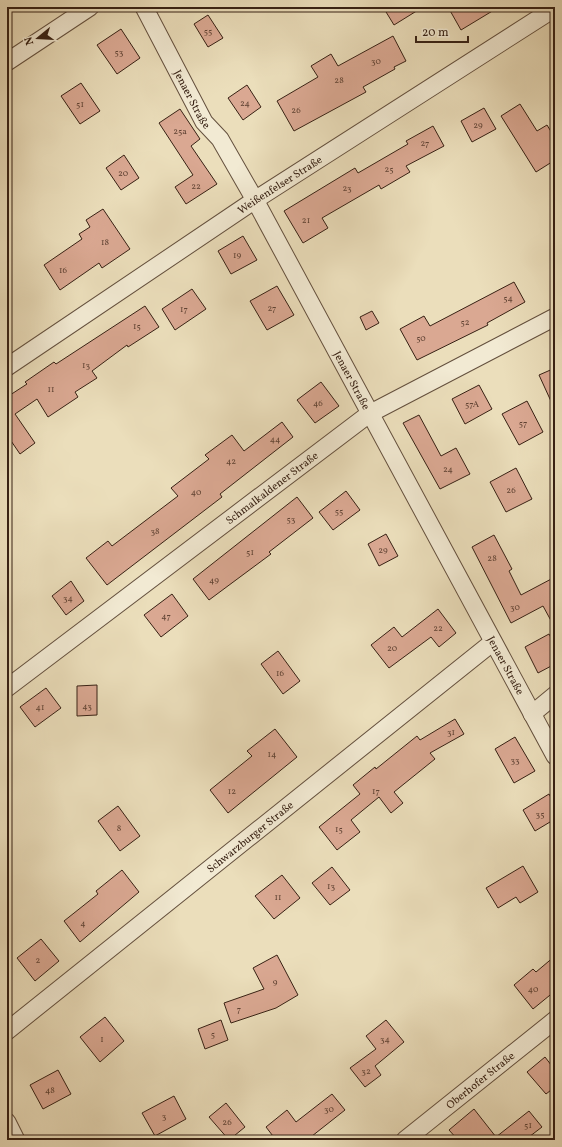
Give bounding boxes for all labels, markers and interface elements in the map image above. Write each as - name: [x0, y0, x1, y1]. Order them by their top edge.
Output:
- north arrow: [18, 18, 58, 58]
- scale bar: [416, 18, 468, 44]
- house number: 55: [204, 25, 212, 38]
- text: 20 m: [422, 25, 449, 41]
- text: N: [22, 35, 38, 47]
- house number: 53: [115, 46, 124, 59]
- house number: 30: [371, 55, 382, 68]
- street label: Jenaer Straße: [169, 68, 213, 133]
- house number: 28: [334, 74, 344, 87]
- house number: 24: [240, 97, 250, 110]
- house number: 51: [76, 98, 84, 111]
- house number: 26: [291, 104, 301, 117]
- house number: 29: [473, 119, 483, 132]
- house number: 25a: [173, 125, 187, 138]
- house number: 27: [421, 137, 429, 150]
- street label: Weißenfelser Straße: [235, 153, 326, 219]
- house number: 25: [384, 163, 394, 176]
- house number: 20: [118, 167, 129, 180]
- house number: 22: [191, 180, 201, 193]
- house number: 23: [342, 182, 352, 195]
- house number: 21: [302, 214, 310, 227]
- house number: 18: [101, 236, 109, 249]
- house number: 19: [233, 249, 241, 262]
- house number: 16: [59, 264, 67, 277]
- house number: 54: [503, 292, 513, 305]
- house number: 27: [268, 302, 276, 315]
- house number: 17: [180, 303, 188, 316]
- house number: 52: [460, 316, 470, 329]
- house number: 15: [133, 320, 141, 333]
- house number: 50: [416, 332, 426, 345]
- street label: Jenaer Straße: [329, 349, 373, 413]
- house number: 13: [82, 359, 90, 372]
- house number: 11: [48, 383, 54, 396]
- house number: 46: [313, 397, 323, 410]
- house number: 57A: [465, 398, 480, 411]
- house number: 57: [519, 417, 527, 430]
- house number: 44: [270, 433, 280, 446]
- street label: Schmalkaldener Straße: [223, 449, 322, 529]
- house number: 42: [226, 455, 236, 468]
- house number: 24: [443, 463, 453, 476]
- house number: 26: [506, 484, 516, 497]
- house number: 40: [191, 486, 202, 499]
- house number: 55: [335, 505, 343, 518]
- house number: 53: [287, 513, 296, 526]
- house number: 38: [150, 525, 160, 538]
- house number: 29: [378, 544, 388, 557]
- house number: 51: [246, 546, 254, 559]
- house number: 28: [487, 552, 497, 565]
- house number: 49: [209, 574, 219, 587]
- house number: 34: [63, 592, 73, 605]
- house number: 30: [510, 601, 521, 614]
- house number: 47: [161, 610, 171, 623]
- house number: 22: [433, 622, 443, 635]
- street label: Jenaer Straße: [483, 634, 527, 698]
- house number: 20: [387, 642, 398, 655]
- house number: 16: [276, 667, 284, 680]
- house number: 43: [82, 700, 92, 713]
- house number: 41: [36, 701, 44, 714]
- house number: 31: [447, 726, 455, 739]
- house number: 14: [268, 748, 276, 761]
- house number: 33: [510, 754, 520, 767]
- house number: 12: [228, 785, 236, 798]
- house number: 17: [372, 785, 380, 798]
- street label: Schwarzburger Straße: [204, 798, 297, 877]
- house number: 35: [536, 808, 544, 821]
- house number: 8: [117, 822, 122, 835]
- house number: 15: [335, 823, 343, 836]
- house number: 13: [327, 880, 335, 893]
- house number: 11: [275, 891, 281, 904]
- house number: 4: [80, 917, 86, 930]
- house number: 2: [36, 954, 41, 967]
- house number: 9: [273, 976, 278, 989]
- house number: 40: [528, 983, 539, 996]
- house number: 7: [237, 1003, 241, 1016]
- house number: 5: [211, 1028, 215, 1041]
- house number: 1: [100, 1033, 104, 1046]
- house number: 34: [380, 1033, 390, 1046]
- street label: Oberhofer Straße: [443, 1049, 518, 1113]
- house number: 32: [361, 1065, 371, 1078]
- house number: 48: [45, 1084, 55, 1097]
- house number: 30: [324, 1103, 335, 1116]
- house number: 3: [162, 1110, 167, 1123]
- house number: 26: [222, 1116, 232, 1129]
- house number: 51: [524, 1119, 532, 1132]

